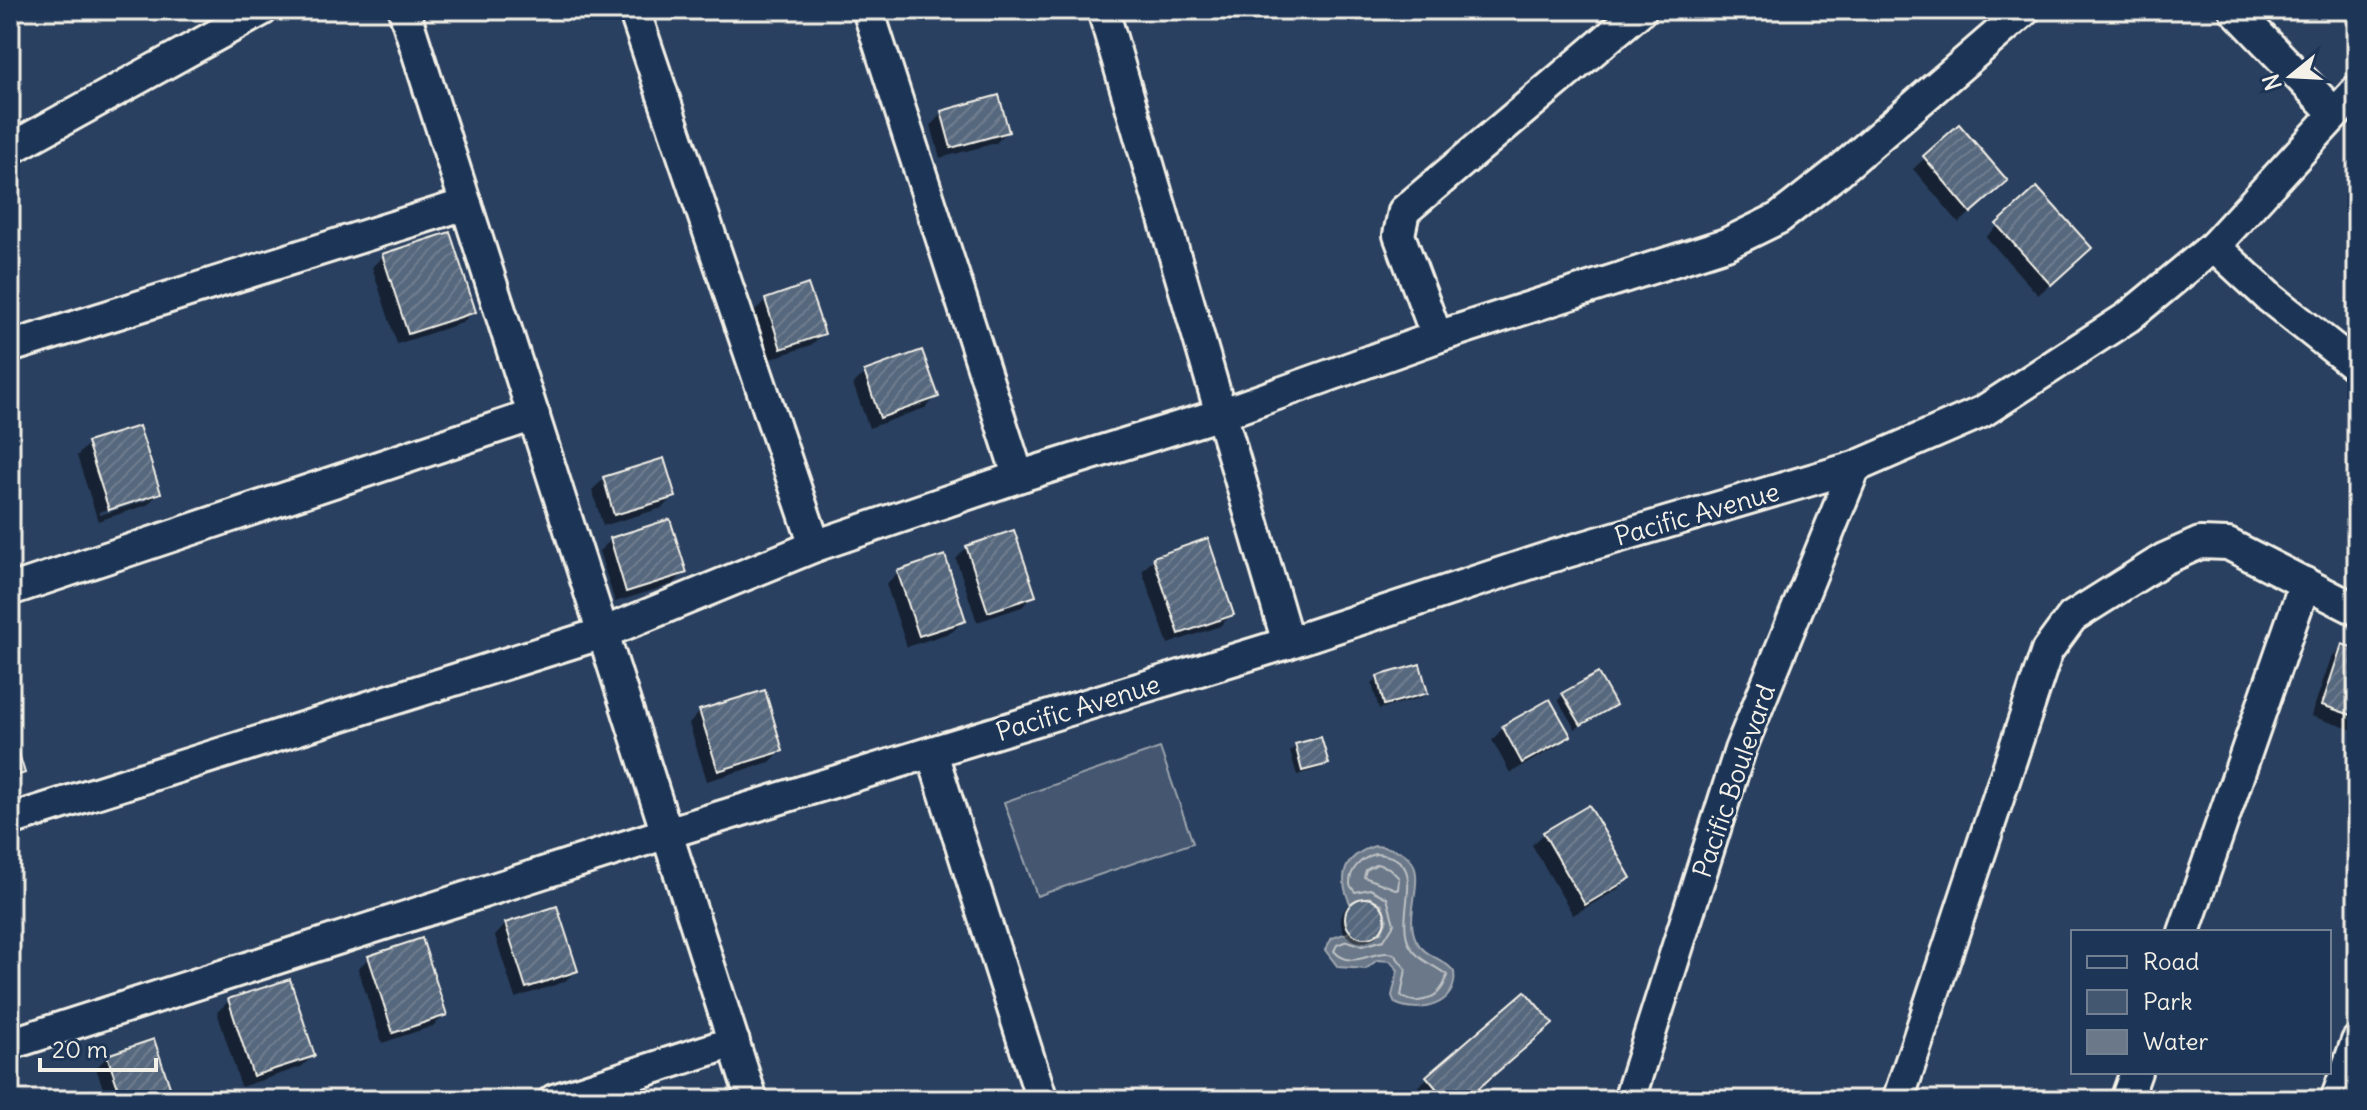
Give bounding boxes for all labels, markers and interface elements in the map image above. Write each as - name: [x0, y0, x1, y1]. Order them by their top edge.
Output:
- north arrow: [2251, 36, 2331, 116]
- text: N: [2256, 71, 2288, 94]
- street label: Pacific Avenue: [1611, 474, 1783, 553]
- street label: Pacific Avenue: [992, 667, 1164, 748]
- street label: Pacific Boulevard: [1685, 680, 1782, 882]
- legend: [2071, 930, 2331, 1074]
- text: Road: [2143, 946, 2199, 976]
- text: Park: [2143, 986, 2193, 1016]
- scale bar: [40, 1022, 156, 1072]
- text: Water: [2143, 1026, 2208, 1056]
- text: 20 m: [52, 1034, 108, 1064]

